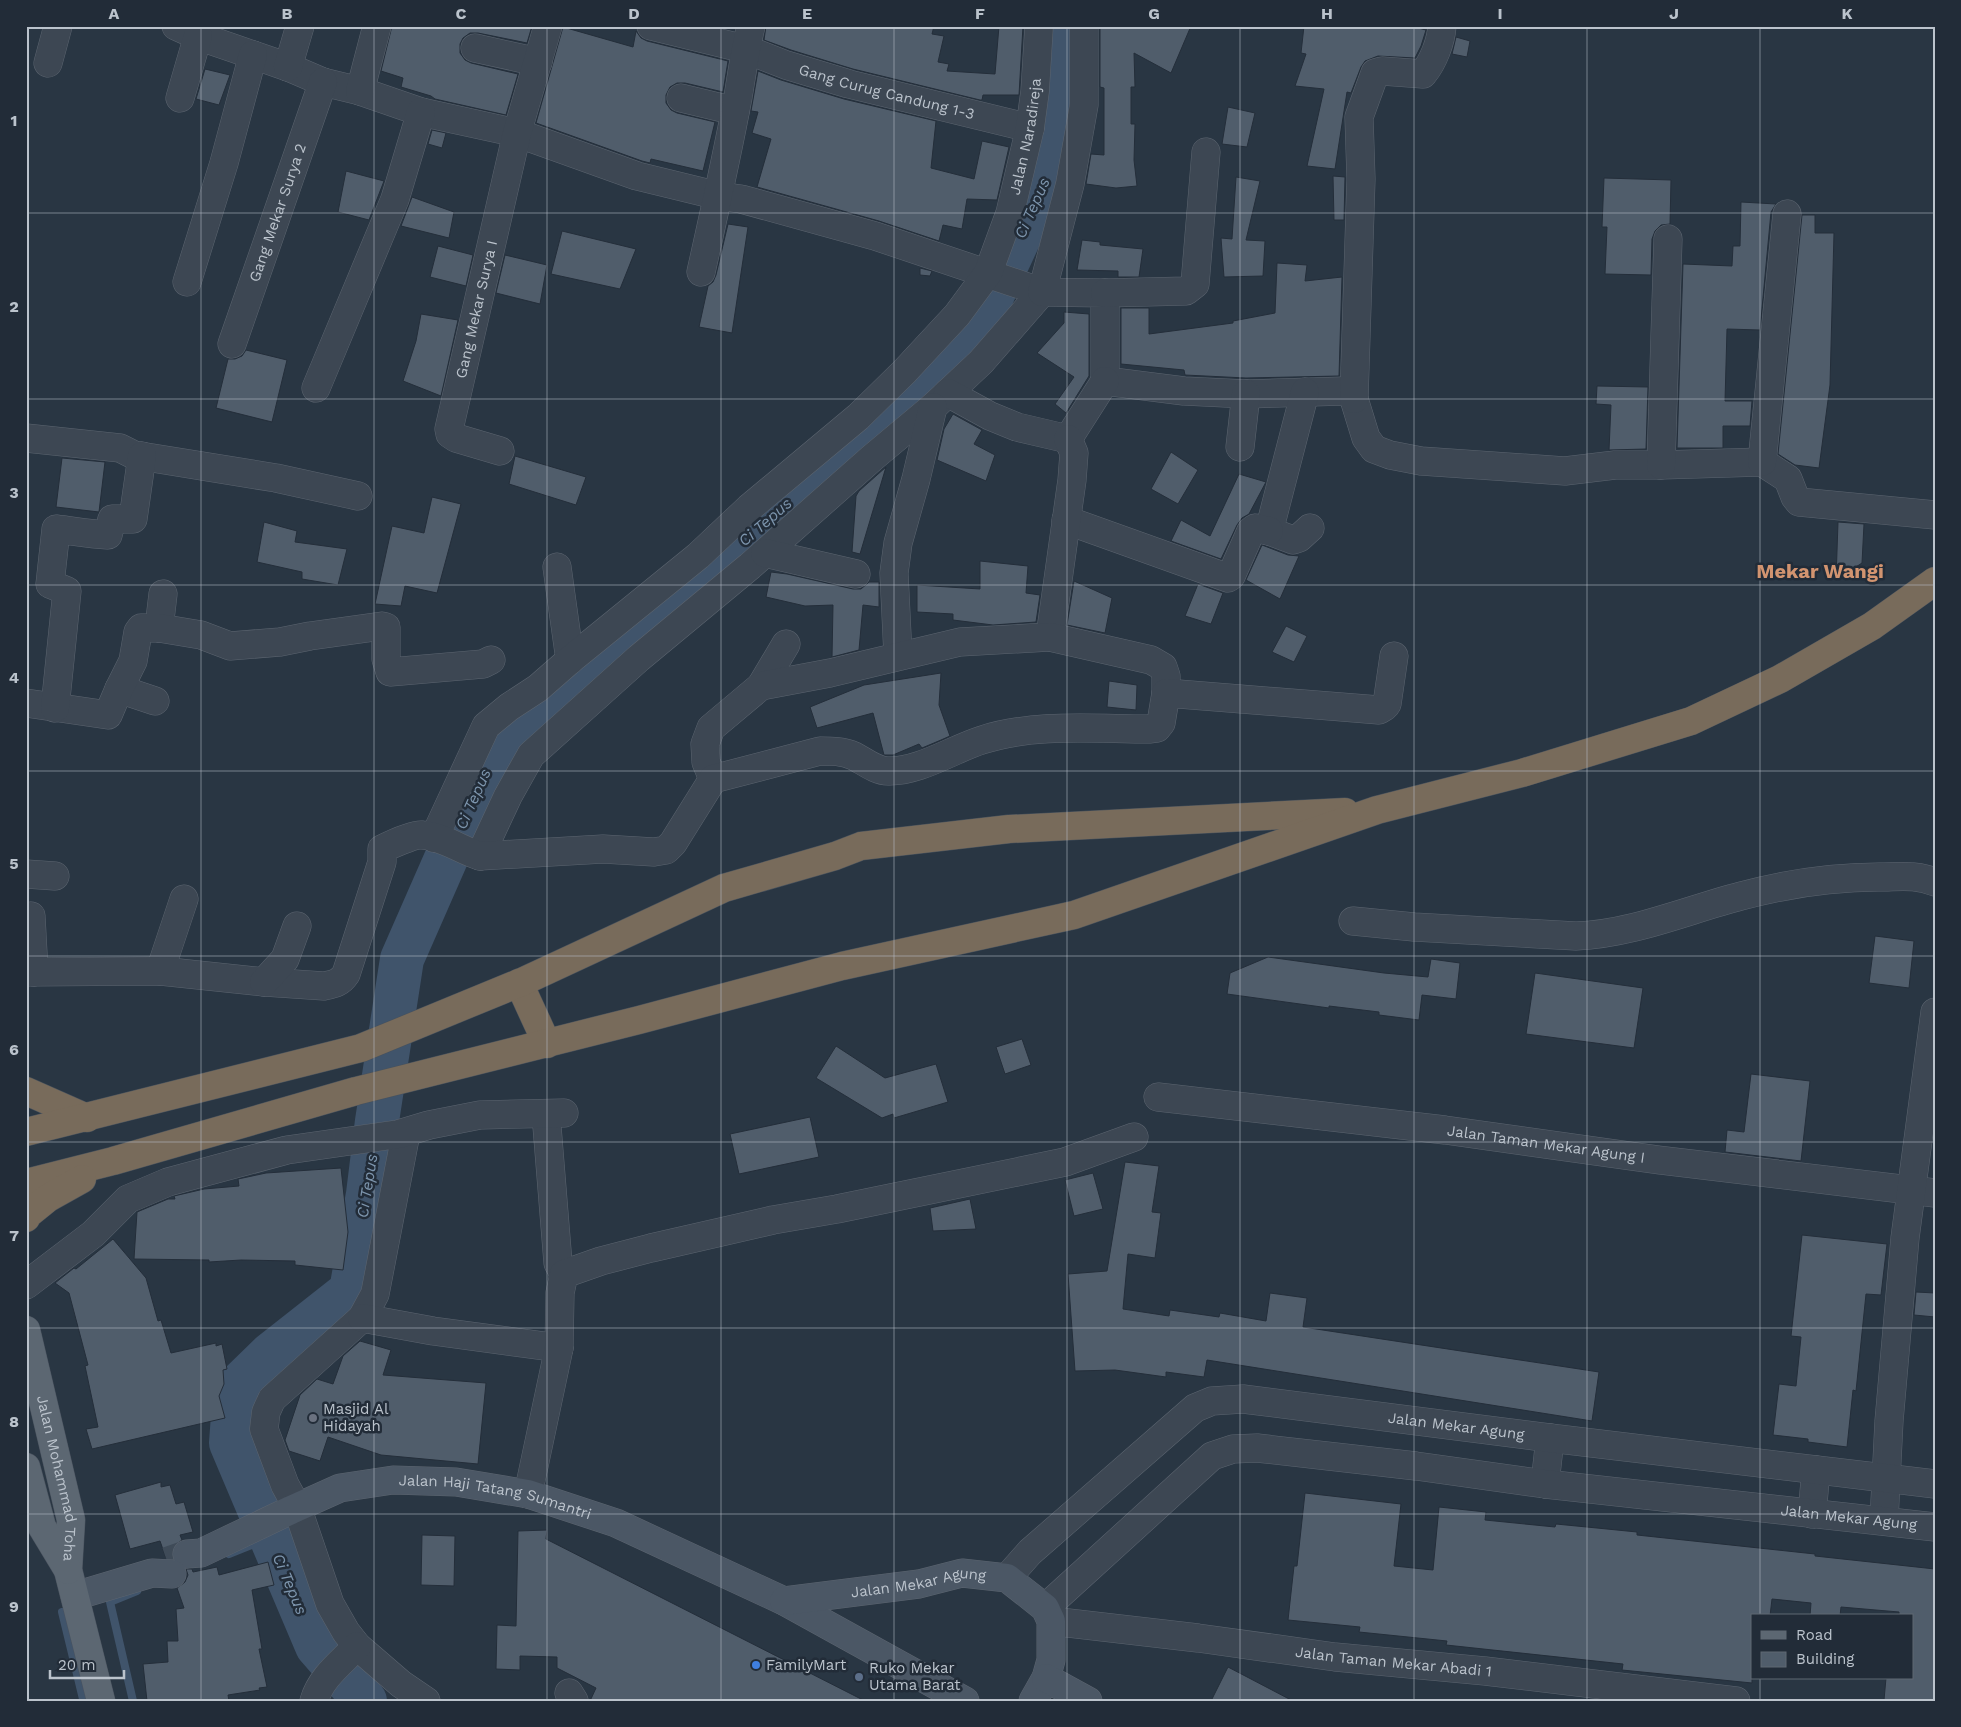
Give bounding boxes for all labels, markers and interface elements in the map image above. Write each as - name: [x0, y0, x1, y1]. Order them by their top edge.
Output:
- text: A: [109, 4, 120, 23]
- text: B: [282, 4, 293, 23]
- text: C: [456, 4, 467, 23]
- text: D: [628, 4, 640, 23]
- text: E: [802, 4, 812, 23]
- text: F: [975, 4, 985, 23]
- text: G: [1148, 4, 1160, 23]
- text: H: [1321, 4, 1333, 23]
- text: I: [1497, 4, 1503, 23]
- text: J: [1669, 4, 1679, 23]
- text: K: [1841, 4, 1853, 23]
- street label: Gang Curug Candung 1-3: [797, 60, 976, 123]
- street label: Jalan Naradireja: [1006, 77, 1045, 197]
- text: 1: [11, 111, 17, 130]
- street label: Gang Mekar Surya 2: [245, 141, 310, 284]
- water label: Ci Tepus: [1010, 175, 1054, 241]
- street label: Gang Mekar Surya I: [452, 239, 501, 380]
- text: 2: [9, 297, 19, 316]
- text: 3: [9, 483, 19, 502]
- water label: Ci Tepus: [734, 494, 796, 550]
- district label: Mekar Wangi: [1756, 559, 1884, 583]
- text: 4: [9, 668, 19, 687]
- water label: Ci Tepus: [451, 766, 495, 832]
- text: 5: [9, 854, 19, 873]
- text: 6: [9, 1040, 19, 1059]
- street label: Jalan Taman Mekar Agung I: [1446, 1121, 1646, 1167]
- water label: Ci Tepus: [353, 1153, 381, 1219]
- text: 7: [9, 1226, 19, 1245]
- street label: Jalan Mohammad Toha: [33, 1394, 80, 1562]
- place label: Masjid Al Hidayah: [323, 1400, 389, 1435]
- street label: Jalan Mekar Agung: [1387, 1409, 1525, 1444]
- text: 8: [9, 1412, 19, 1431]
- marker: Masjid Al Hidayah: [307, 1412, 319, 1424]
- street label: Jalan Haji Tatang Sumantri: [398, 1471, 594, 1523]
- street label: Jalan Mekar Agung: [1780, 1501, 1918, 1534]
- water label: Ci Tepus: [269, 1551, 311, 1617]
- street label: Jalan Mekar Agung: [850, 1564, 987, 1602]
- text: 9: [9, 1597, 19, 1616]
- legend: [1751, 1614, 1914, 1680]
- text: Road: [1796, 1626, 1833, 1644]
- street label: Jalan Taman Mekar Abadi 1: [1294, 1643, 1493, 1681]
- scale bar: [50, 1647, 124, 1679]
- text: Building: [1796, 1650, 1854, 1668]
- text: 20 m: [58, 1656, 96, 1674]
- place label: FamilyMart: [766, 1656, 847, 1674]
- marker: FamilyMart: [750, 1659, 762, 1671]
- place label: Ruko Mekar Utama Barat: [869, 1659, 961, 1694]
- marker: Ruko Mekar Utama Barat: [853, 1671, 865, 1683]

